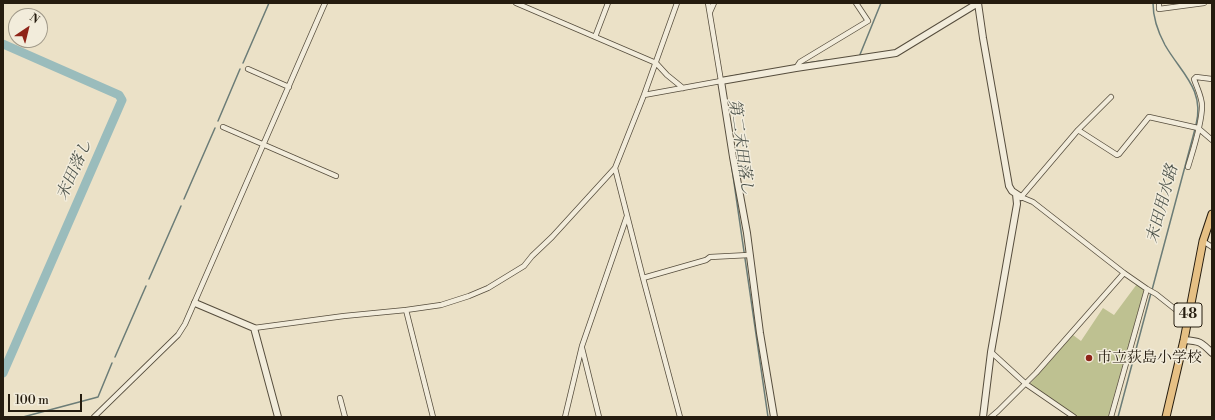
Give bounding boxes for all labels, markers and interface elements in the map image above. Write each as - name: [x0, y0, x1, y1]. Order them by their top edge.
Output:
- north arrow: [8, 8, 48, 48]
- text: N: [27, 11, 42, 27]
- water label: 第二末田落し: [724, 98, 756, 196]
- water label: 末田落し: [53, 137, 97, 203]
- water label: 末田用水路: [1143, 163, 1183, 245]
- road number: 48: [1174, 303, 1202, 327]
- place label: 市立荻島小学校: [1097, 349, 1202, 367]
- marker: 市立荻島小学校: [1084, 353, 1094, 363]
- scale bar: [10, 386, 84, 412]
- text: 100 m: [15, 393, 49, 408]

